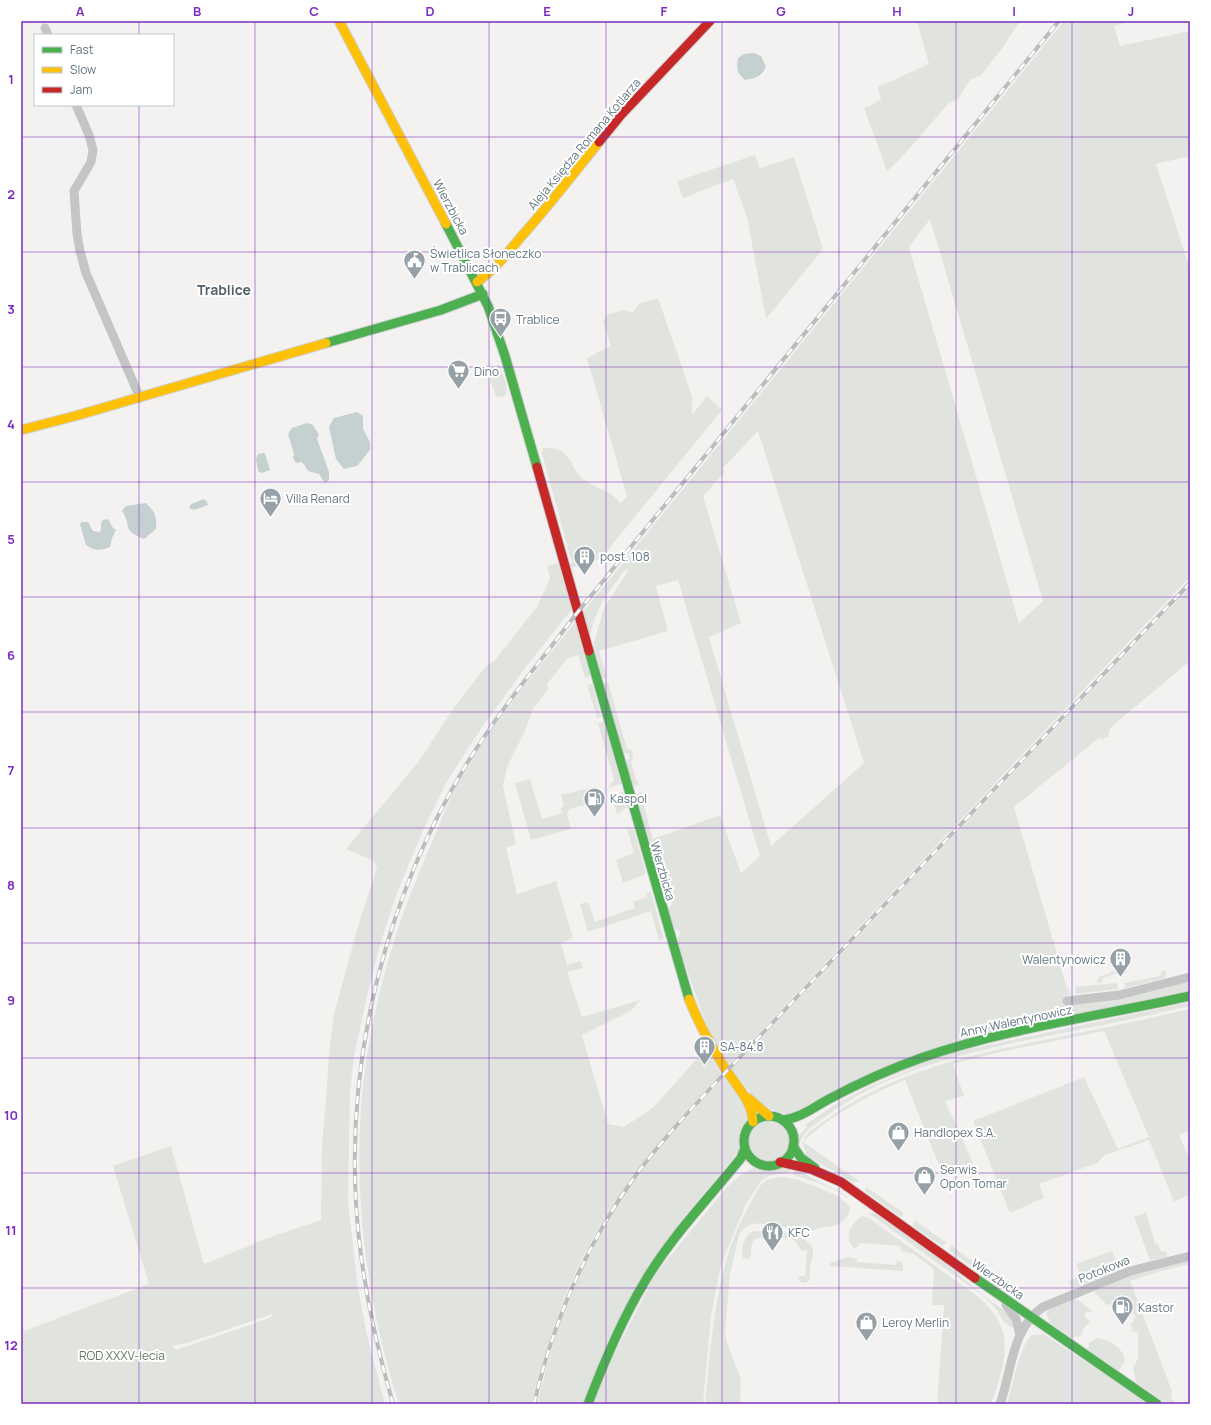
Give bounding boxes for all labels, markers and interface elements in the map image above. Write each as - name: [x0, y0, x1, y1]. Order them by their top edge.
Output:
- text: A: [76, 2, 85, 20]
- text: B: [193, 2, 201, 20]
- text: C: [309, 2, 319, 20]
- text: D: [425, 2, 435, 20]
- text: E: [543, 2, 551, 20]
- text: F: [661, 2, 668, 20]
- text: G: [776, 2, 786, 20]
- text: H: [892, 2, 902, 20]
- text: I: [1012, 2, 1016, 20]
- text: J: [1128, 2, 1134, 20]
- legend: [34, 34, 174, 106]
- text: Fast: [70, 41, 94, 58]
- text: Slow: [70, 61, 96, 78]
- text: 1: [8, 70, 14, 88]
- street label: Aleja Księdza Romana Kotlarza: [524, 74, 644, 214]
- text: Jam: [70, 81, 92, 98]
- street label: Wierzbicka: [429, 176, 473, 238]
- text: 2: [7, 185, 15, 203]
- place label: Świetlica Słoneczko w Trablicach: [430, 245, 541, 276]
- public building icon: Świetlica Słoneczko w Trablicach: [402, 247, 428, 280]
- district label: Trablice: [197, 280, 251, 299]
- text: 3: [7, 300, 15, 318]
- bus stop icon: Trablice: [487, 306, 513, 339]
- place label: Trablice: [516, 311, 560, 328]
- supermarket icon: Dino: [445, 358, 471, 391]
- place label: Dino: [474, 363, 499, 380]
- text: 4: [7, 415, 15, 433]
- hotel icon: Villa Renard: [257, 485, 283, 518]
- place label: Villa Renard: [286, 490, 350, 507]
- text: 5: [7, 530, 15, 548]
- building icon: post. 108: [571, 543, 597, 576]
- place label: post. 108: [600, 548, 650, 565]
- text: 6: [7, 646, 15, 664]
- text: 7: [8, 761, 15, 779]
- fuel station icon: Kaspol: [582, 785, 608, 818]
- place label: Kaspol: [610, 790, 647, 807]
- street label: Wierzbicka: [646, 840, 680, 902]
- text: 8: [7, 876, 15, 894]
- building icon: Walentynowicz: [1108, 946, 1134, 979]
- place label: Walentynowicz: [1022, 951, 1106, 968]
- text: 9: [7, 991, 15, 1009]
- street label: Anny Walentynowicz: [958, 1001, 1074, 1041]
- building icon: SA-84.8: [691, 1033, 717, 1066]
- place label: SA-84.8: [720, 1038, 763, 1055]
- text: 10: [4, 1106, 18, 1124]
- shop icon: Handlopex S.A.: [885, 1119, 911, 1152]
- place label: Handlopex S.A.: [914, 1124, 996, 1141]
- place label: Serwis Opon Tomar: [940, 1161, 1008, 1192]
- shop icon: Serwis Opon Tomar: [911, 1163, 937, 1196]
- restaurant icon: KFC: [759, 1219, 785, 1252]
- text: 11: [5, 1221, 17, 1239]
- place label: KFC: [788, 1224, 810, 1241]
- street label: Potokowa: [1076, 1251, 1132, 1287]
- street label: Wierzbicka: [968, 1255, 1028, 1303]
- fuel station icon: Kastor: [1109, 1294, 1135, 1327]
- place label: Kastor: [1138, 1299, 1175, 1316]
- shop icon: Leroy Merlin: [854, 1309, 880, 1342]
- place label: Leroy Merlin: [882, 1314, 949, 1331]
- text: 12: [4, 1336, 18, 1354]
- park label: ROD XXXV-lecia: [79, 1347, 165, 1364]

